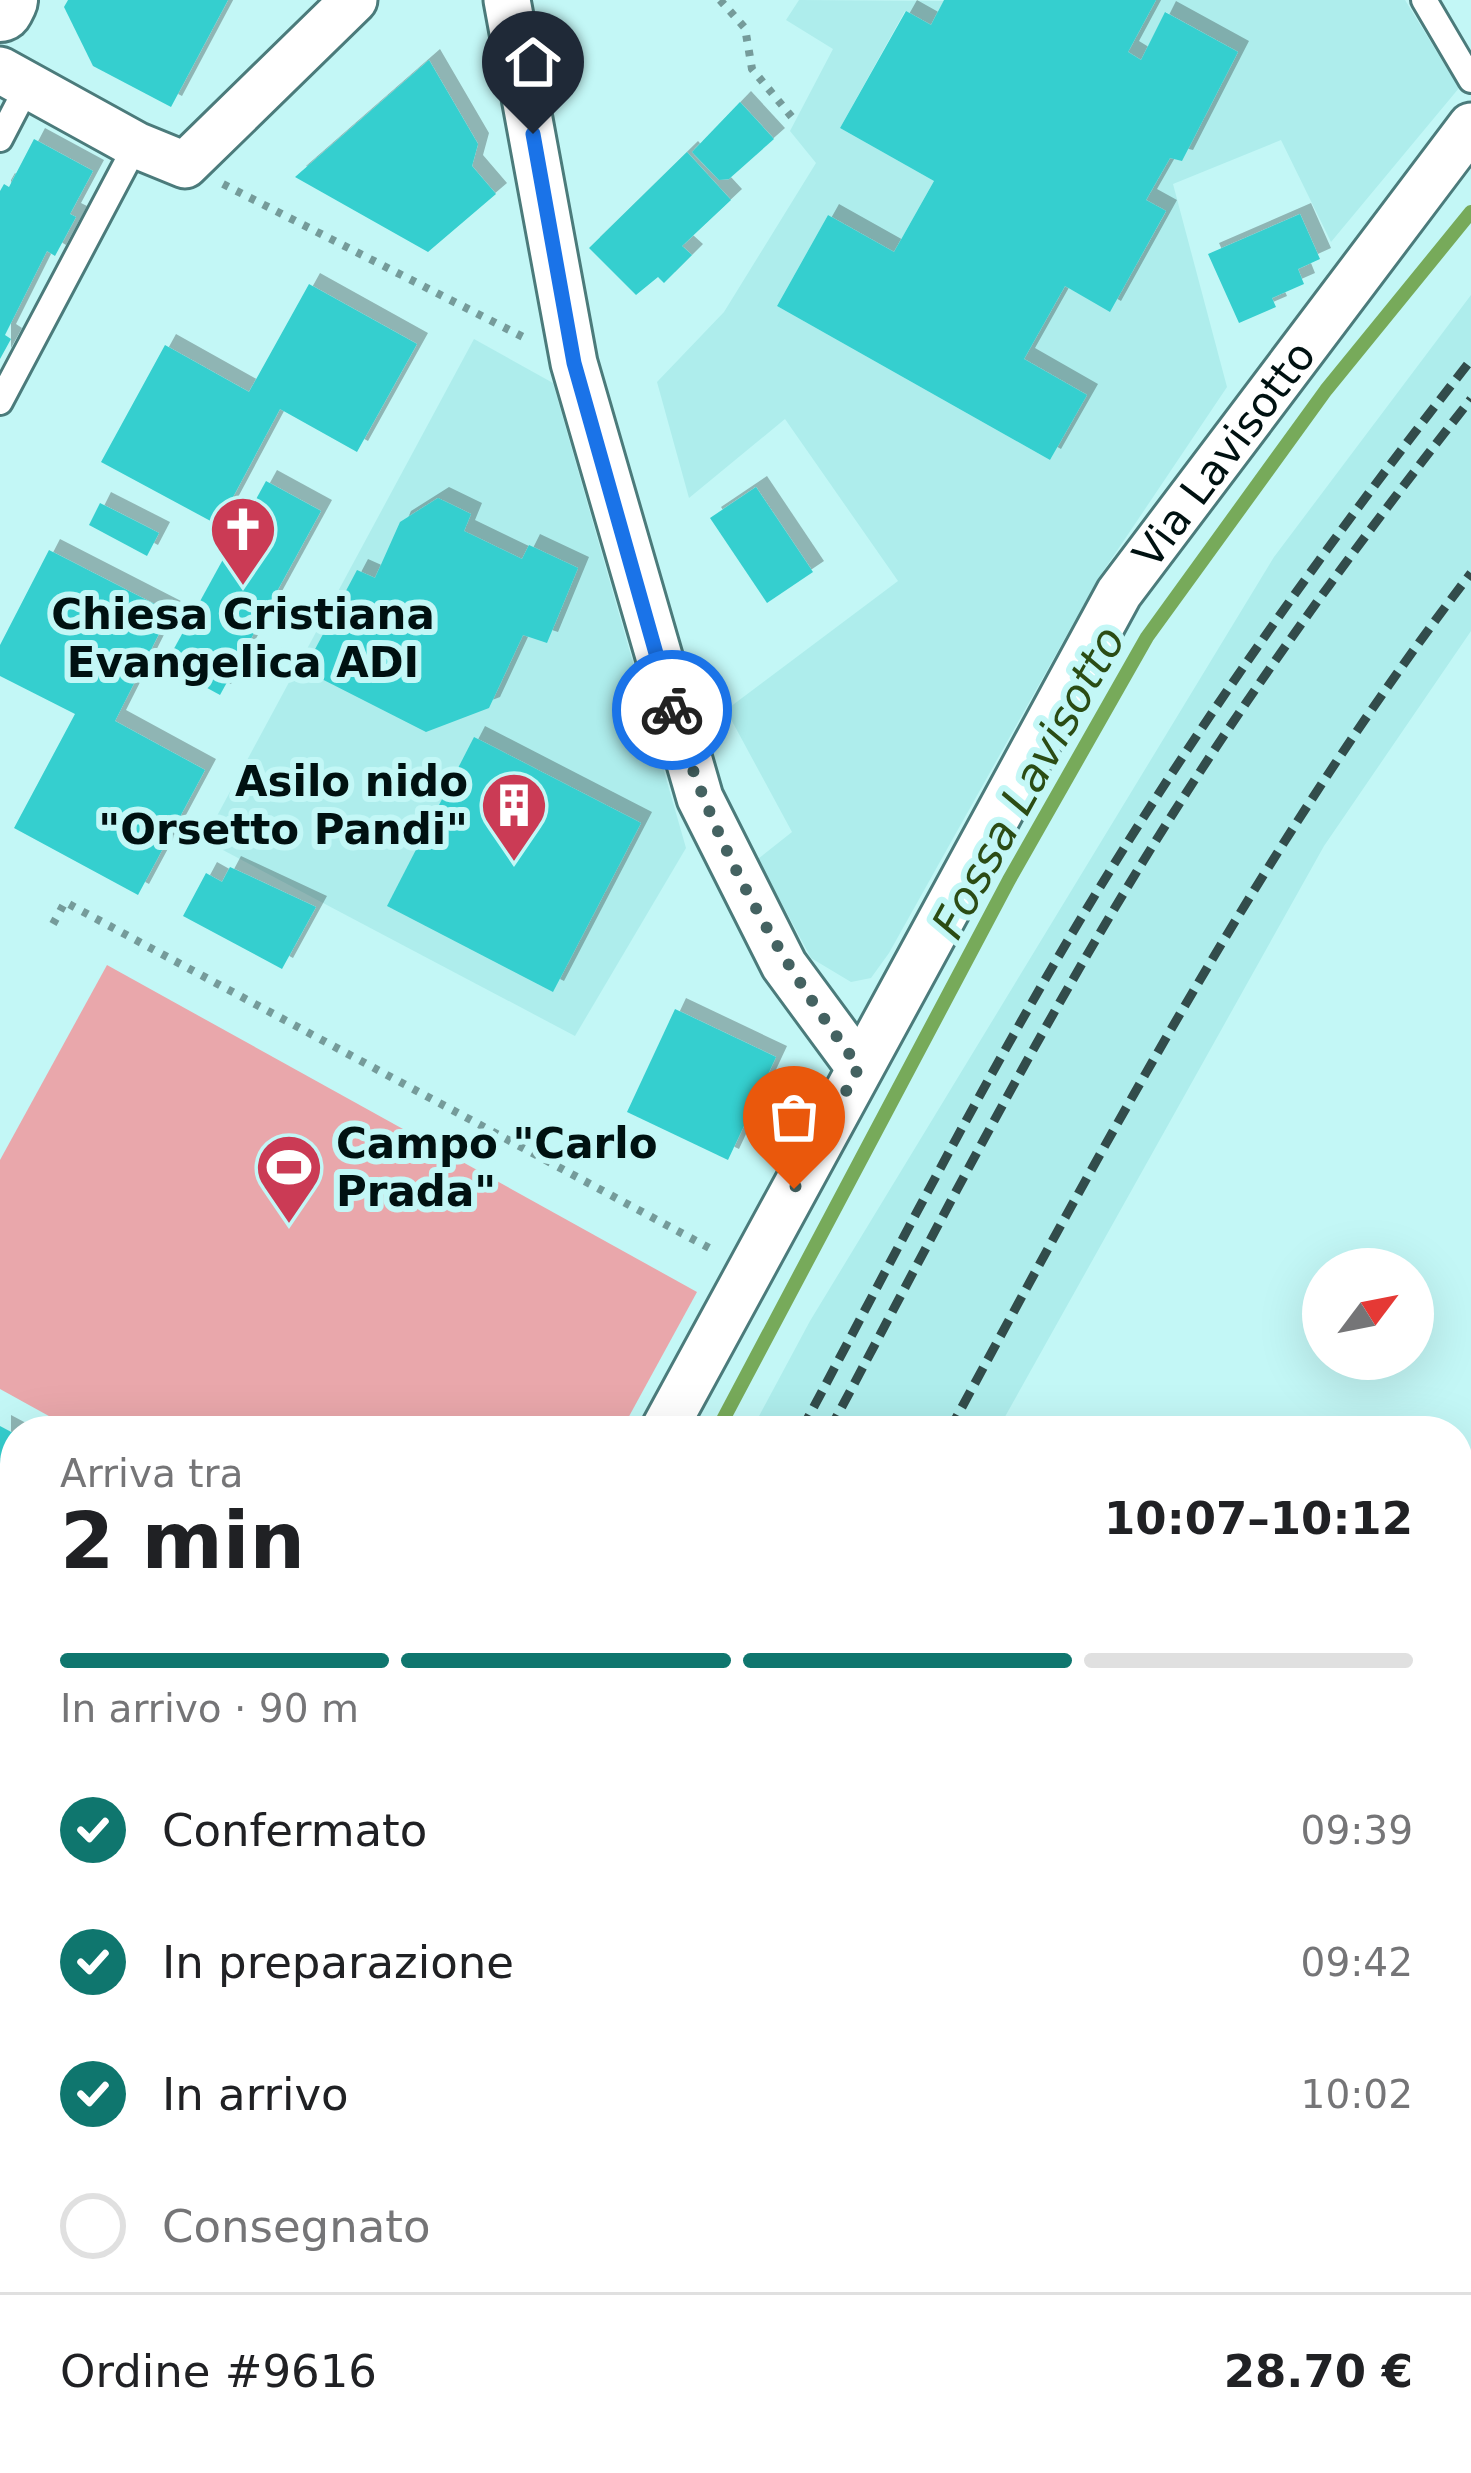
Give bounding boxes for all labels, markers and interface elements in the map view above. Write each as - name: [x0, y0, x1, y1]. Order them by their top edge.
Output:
- pin: [482, 11, 584, 134]
- icon: home: [500, 29, 566, 95]
- street label: Via Lavisotto: [1123, 332, 1325, 577]
- church icon: Chiesa Cristiana Evangelica ADI: [208, 494, 278, 588]
- place label: Chiesa Cristiana Evangelica ADI: [51, 590, 435, 687]
- water label: Fossa Lavisotto: [921, 617, 1136, 947]
- courier: [612, 650, 732, 770]
- icon: bike: [639, 677, 705, 743]
- place label: Asilo nido "Orsetto Pandi": [98, 757, 468, 854]
- building icon: Asilo nido "Orsetto Pandi": [479, 770, 549, 864]
- pin: [743, 1066, 845, 1189]
- icon: bag: [761, 1084, 827, 1150]
- place label: Campo "Carlo Prada": [336, 1119, 657, 1216]
- sports icon: Campo "Carlo Prada": [254, 1132, 324, 1226]
- north arrow: [1302, 1248, 1434, 1380]
- map controls: [1302, 1248, 1434, 1380]
- text: Arriva tra: [60, 1451, 244, 1496]
- text: 10:07–10:12: [1104, 1492, 1413, 1545]
- text: 2 min: [60, 1496, 305, 1586]
- text: In arrivo · 90 m: [60, 1686, 359, 1731]
- icon: check: [60, 1797, 126, 1863]
- text: Confermato: [162, 1804, 427, 1857]
- text: 09:39: [1301, 1808, 1413, 1853]
- icon: check: [60, 1929, 126, 1995]
- text: In preparazione: [162, 1936, 514, 1989]
- text: 09:42: [1301, 1940, 1413, 1985]
- icon: check: [60, 2061, 126, 2127]
- text: In arrivo: [162, 2068, 349, 2121]
- text: 10:02: [1301, 2072, 1413, 2117]
- text: Consegnato: [162, 2200, 430, 2253]
- text: Ordine #9616: [60, 2345, 377, 2398]
- text: 28.70 €: [1224, 2345, 1413, 2398]

